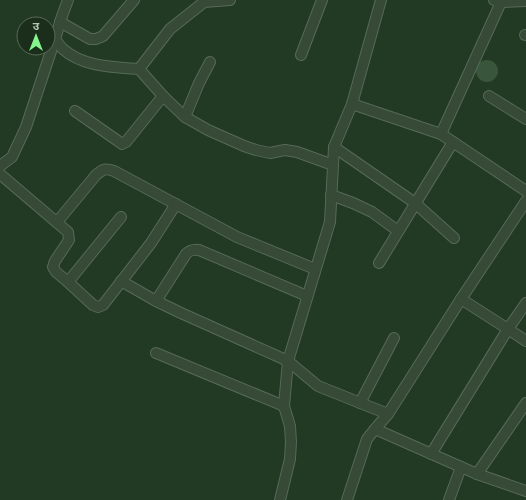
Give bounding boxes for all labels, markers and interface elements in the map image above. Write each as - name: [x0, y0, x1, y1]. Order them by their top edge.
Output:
- north arrow: [16, 16, 56, 56]
- text: उ: [33, 19, 40, 32]

